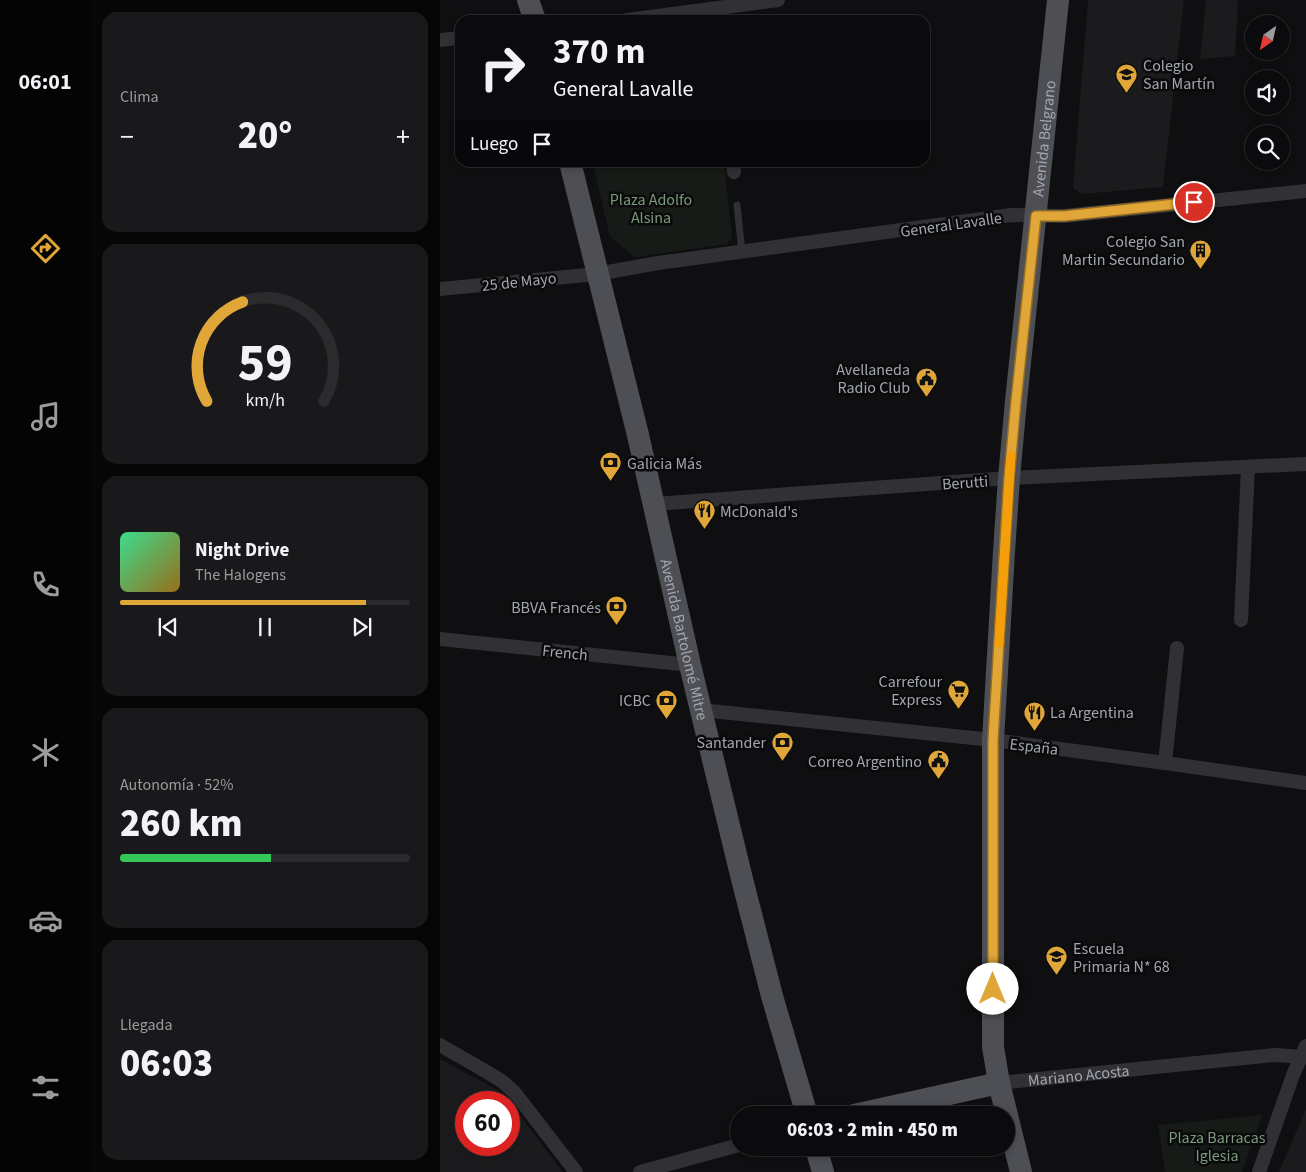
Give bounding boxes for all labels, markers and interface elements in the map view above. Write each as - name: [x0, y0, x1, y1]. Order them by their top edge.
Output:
- north arrow: [1245, 15, 1290, 60]
- map controls: [1245, 15, 1290, 170]
- text: 370 m: [553, 27, 645, 77]
- icon: right: [470, 35, 535, 100]
- place label: Colegio San Martín: [1143, 55, 1215, 95]
- school or university icon: Colegio San Martín: [1115, 62, 1139, 93]
- text: 06:01: [18, 66, 72, 98]
- button: sound: [1245, 70, 1290, 115]
- text: General Lavalle: [553, 73, 693, 105]
- street label: Avenida Belgrano: [1027, 79, 1062, 198]
- text: Clima: [120, 86, 158, 108]
- text: 20°: [238, 109, 292, 163]
- text: −: [120, 117, 134, 157]
- text: +: [396, 117, 410, 157]
- button: search: [1245, 125, 1290, 170]
- icon: arrive: [528, 130, 556, 158]
- text: Luego: [470, 131, 518, 158]
- pin: [1173, 181, 1215, 223]
- icon: arrive: [1180, 188, 1208, 216]
- park label: Plaza Adolfo Alsina: [610, 189, 692, 229]
- street label: General Lavalle: [899, 207, 1003, 243]
- icon: directions: [28, 231, 63, 266]
- place label: Colegio San Martin Secundario: [1062, 231, 1185, 271]
- building icon: Colegio San Martin Secundario: [1189, 238, 1213, 269]
- street label: 25 de Mayo: [481, 267, 558, 297]
- text: 59: [238, 327, 292, 401]
- place label: Avellaneda Radio Club: [836, 359, 910, 399]
- public building icon: Avellaneda Radio Club: [914, 366, 938, 397]
- text: km/h: [245, 388, 285, 413]
- icon: music: [28, 399, 63, 434]
- bank icon: Galicia Más: [599, 451, 623, 482]
- place label: Galicia Más: [627, 453, 702, 475]
- street label: Berutti: [941, 470, 989, 496]
- restaurant icon: McDonald's: [692, 499, 716, 530]
- place label: McDonald's: [720, 501, 798, 523]
- text: Night Drive: [195, 537, 289, 564]
- street label: Avenida Bartolomé Mitre: [654, 557, 713, 723]
- text: The Halogens: [195, 564, 286, 586]
- icon: phone: [28, 567, 63, 602]
- bank icon: BBVA Francés: [605, 595, 629, 626]
- place label: BBVA Francés: [511, 597, 601, 619]
- icon: previous: [154, 613, 182, 641]
- icon: pause: [251, 613, 279, 641]
- icon: next: [348, 613, 376, 641]
- street label: French: [541, 640, 589, 666]
- place label: Carrefour Express: [879, 671, 942, 711]
- supermarket icon: Carrefour Express: [946, 678, 970, 709]
- bank icon: ICBC: [655, 688, 679, 719]
- place label: ICBC: [619, 690, 651, 712]
- restaurant icon: La Argentina: [1022, 700, 1046, 731]
- place label: La Argentina: [1050, 702, 1134, 724]
- bank icon: Santander: [770, 730, 794, 761]
- place label: Santander: [696, 732, 766, 754]
- street label: España: [1008, 733, 1059, 761]
- icon: climate: [28, 735, 63, 770]
- public building icon: Correo Argentino: [926, 749, 950, 780]
- place label: Correo Argentino: [808, 751, 922, 773]
- text: Autonomía · 52%: [120, 774, 233, 796]
- text: 260 km: [120, 797, 242, 851]
- icon: car: [28, 903, 63, 938]
- place label: Escuela Primaria N* 68: [1073, 938, 1170, 978]
- school or university icon: Escuela Primaria N* 68: [1045, 945, 1069, 976]
- position arrow: [966, 962, 1018, 1014]
- text: Llegada: [120, 1014, 172, 1036]
- text: 06:03: [120, 1037, 213, 1091]
- street label: Mariano Acosta: [1027, 1060, 1130, 1092]
- icon: filters: [28, 1070, 63, 1105]
- speed limit sign: 60: [455, 1091, 520, 1156]
- text: 06:03 · 2 min · 450 m: [787, 1117, 958, 1144]
- park label: Plaza Barracas Iglesia: [1168, 1127, 1266, 1167]

